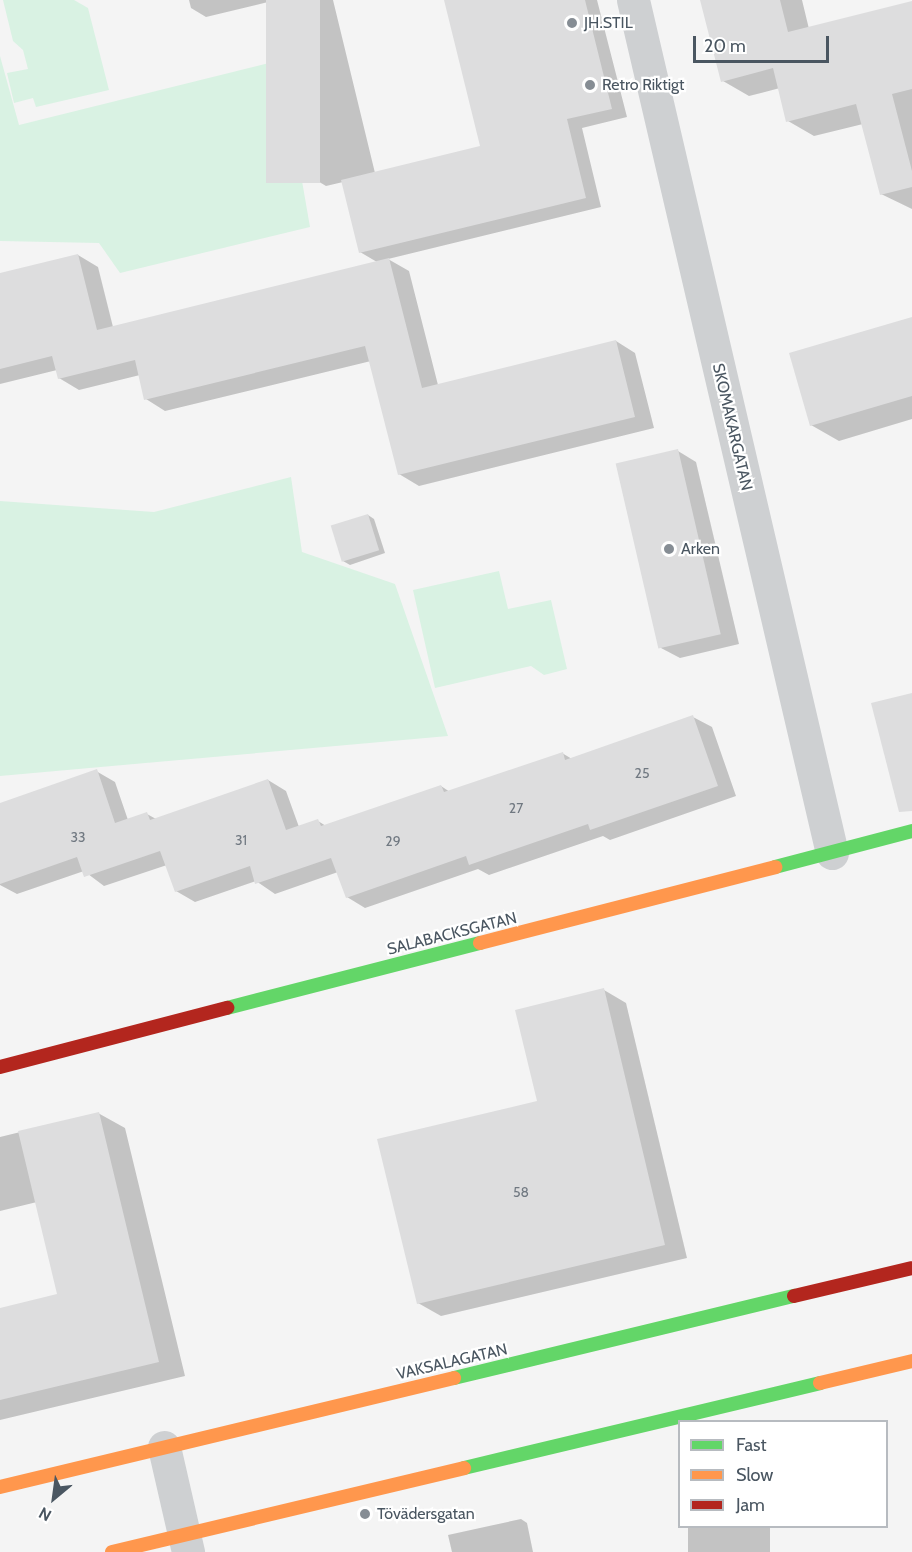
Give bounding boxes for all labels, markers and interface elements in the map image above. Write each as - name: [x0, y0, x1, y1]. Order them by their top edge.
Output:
- place label: JH.STIL: [584, 13, 633, 33]
- marker: JH.STIL: [565, 16, 579, 30]
- scale bar: [696, 24, 832, 62]
- text: 20 m: [704, 35, 746, 57]
- place label: Retro Riktigt: [602, 75, 684, 95]
- marker: Retro Riktigt: [583, 78, 597, 92]
- street label: SKOMAKARGATAN: [708, 361, 756, 493]
- place label: Arken: [681, 539, 720, 559]
- marker: Arken: [662, 542, 676, 556]
- house number: 25: [635, 765, 649, 781]
- house number: 27: [509, 800, 523, 816]
- house number: 33: [70, 829, 86, 845]
- house number: 31: [235, 832, 247, 848]
- house number: 29: [385, 833, 401, 849]
- street label: SALABACKSGATAN: [385, 909, 519, 959]
- house number: 58: [513, 1184, 529, 1200]
- street label: VAKSALAGATAN: [395, 1340, 509, 1384]
- legend: [678, 1420, 888, 1528]
- text: Fast: [736, 1434, 767, 1456]
- text: Slow: [736, 1464, 773, 1486]
- north arrow: [24, 1468, 84, 1528]
- text: Jam: [736, 1494, 765, 1516]
- text: N: [35, 1503, 55, 1525]
- place label: Tövädersgatan: [377, 1504, 475, 1524]
- marker: Tövädersgatan: [358, 1507, 372, 1521]

